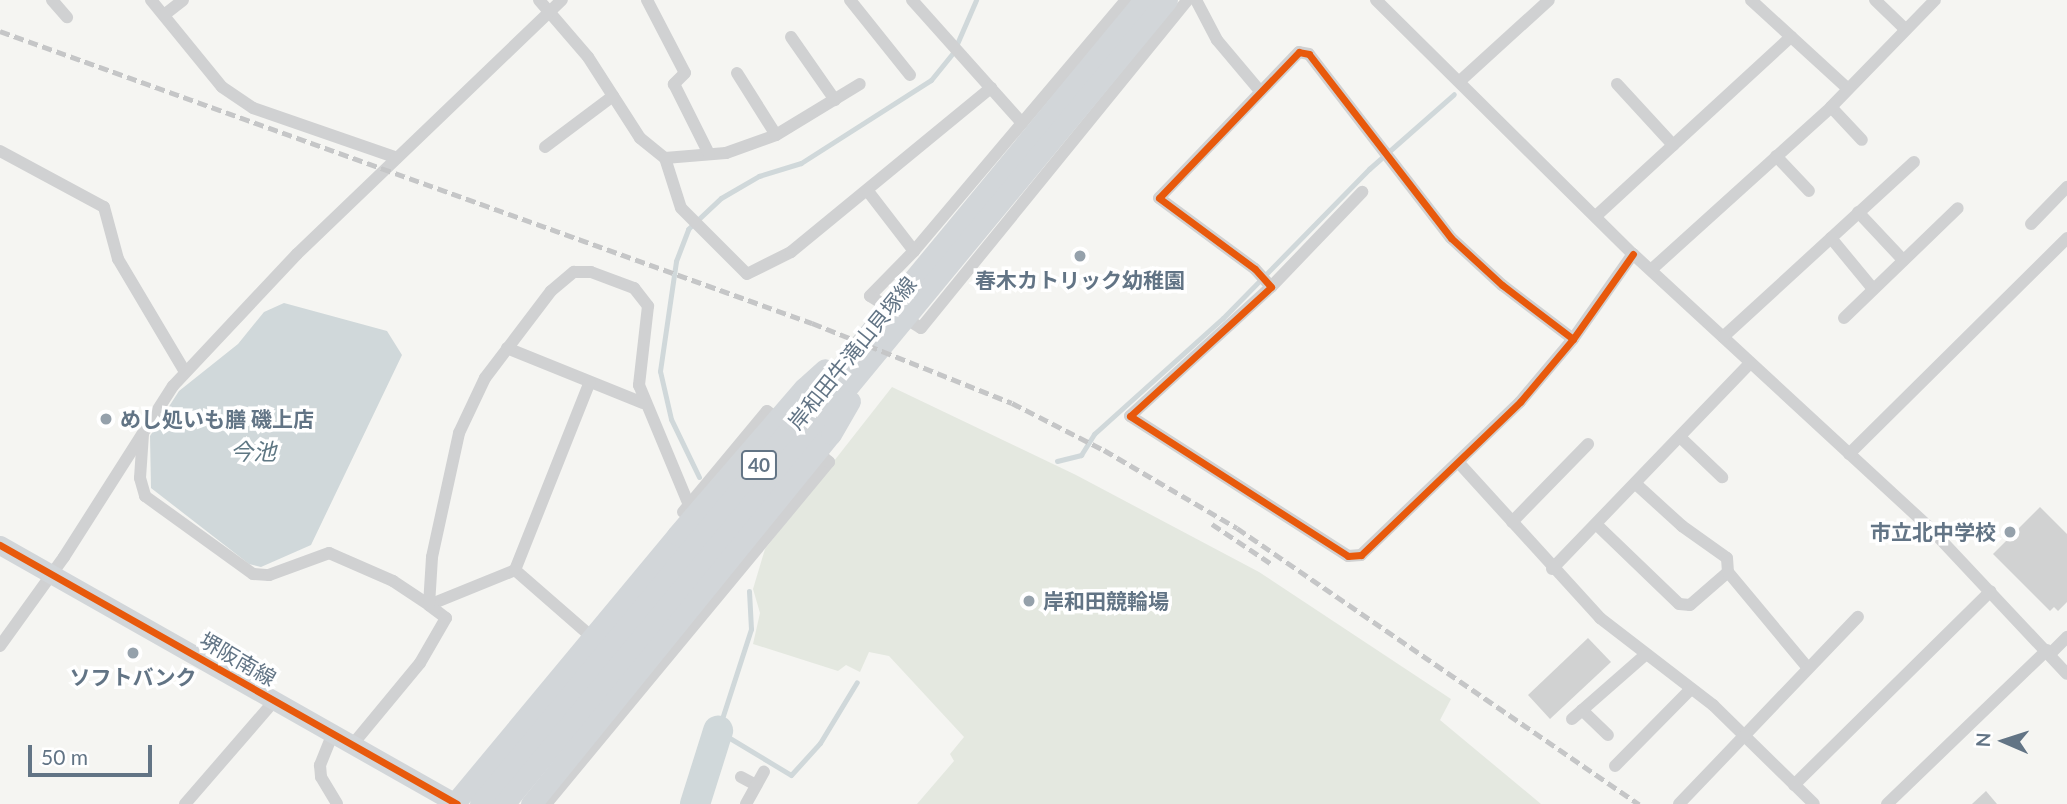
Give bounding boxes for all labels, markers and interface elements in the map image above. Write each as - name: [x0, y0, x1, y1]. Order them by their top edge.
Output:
- marker: 春木カトリック幼稚園: [1072, 248, 1088, 264]
- place label: 春木カトリック幼稚園: [975, 267, 1185, 293]
- street label: 岸和田牛滝山貝塚線: [783, 272, 921, 434]
- place label: めし処いも膳 磯上店: [120, 406, 314, 432]
- marker: めし処いも膳 磯上店: [98, 411, 114, 427]
- water label: 今池: [230, 437, 276, 465]
- road number: 40: [740, 450, 778, 480]
- place label: 市立北中学校: [1870, 519, 1996, 545]
- marker: 市立北中学校: [2002, 524, 2018, 540]
- place label: 岸和田競輪場: [1043, 588, 1169, 614]
- marker: 岸和田競輪場: [1021, 593, 1037, 609]
- street label: 堺阪南線: [195, 627, 281, 691]
- marker: ソフトバンク: [125, 645, 141, 661]
- place label: ソフトバンク: [70, 664, 196, 690]
- north arrow: [1969, 706, 2039, 776]
- scale bar: [32, 730, 156, 774]
- text: N: [1971, 732, 1994, 748]
- text: 50 m: [41, 744, 88, 769]

